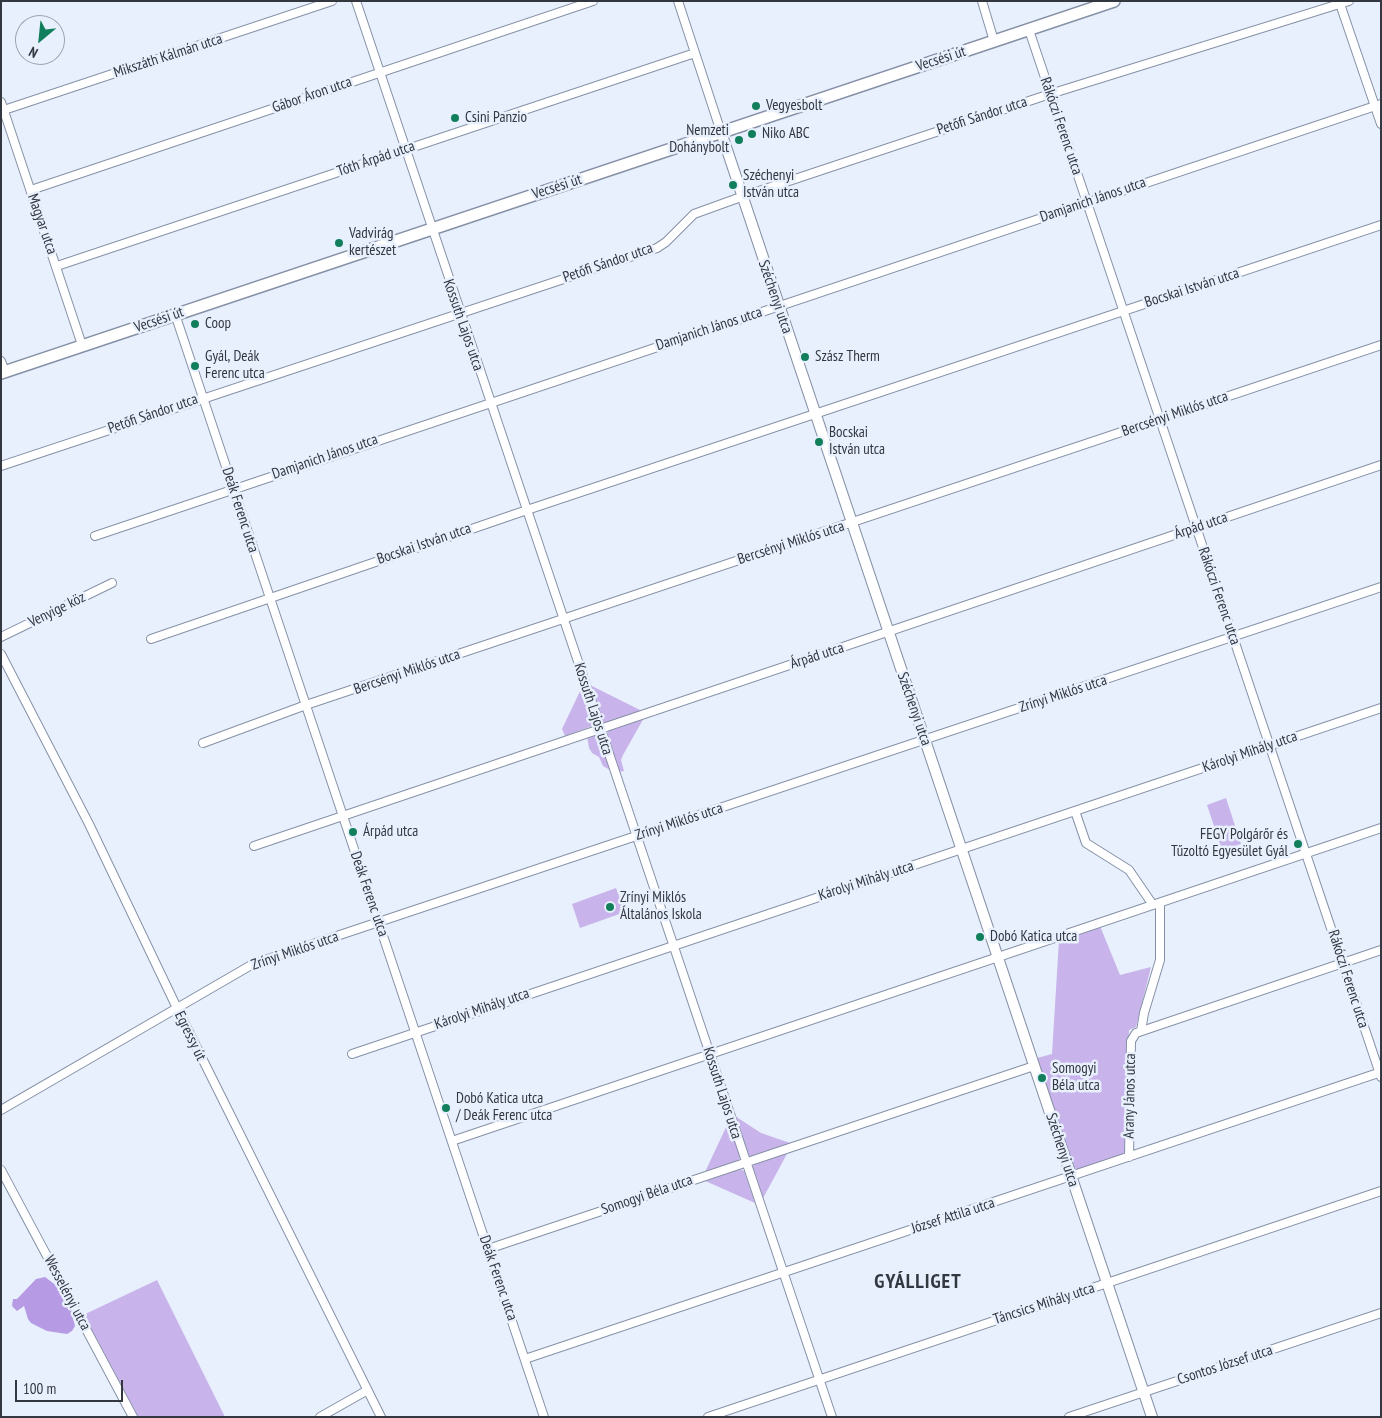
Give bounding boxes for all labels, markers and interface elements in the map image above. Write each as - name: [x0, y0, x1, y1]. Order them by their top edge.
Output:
- north arrow: [15, 15, 65, 65]
- street label: Mikszáth Kálmán utca: [111, 30, 225, 82]
- text: N: [26, 43, 41, 62]
- street label: Vecsési út: [914, 43, 968, 75]
- street label: Gábor Áron utca: [270, 73, 354, 117]
- street label: Rákóczi Ferenc utca: [1036, 75, 1086, 177]
- street label: Petőfi Sándor utca: [935, 93, 1029, 139]
- place label: Vegyesbolt: [766, 97, 822, 115]
- marker: Vegyesbolt: [750, 100, 762, 112]
- place label: Csini Panzio: [465, 109, 527, 127]
- marker: Csini Panzio: [449, 112, 461, 124]
- place label: Nemzeti Dohánybolt: [669, 122, 729, 157]
- place label: Niko ABC: [762, 125, 810, 143]
- marker: Niko ABC: [746, 128, 758, 140]
- marker: Nemzeti Dohánybolt: [733, 134, 745, 146]
- street label: Tóth Árpád utca: [335, 137, 417, 181]
- place label: Széchenyi István utca: [743, 167, 799, 202]
- street label: Vecsési út: [530, 171, 584, 203]
- street label: Damjanich János utca: [1038, 173, 1148, 227]
- marker: Széchenyi István utca: [727, 179, 739, 191]
- street label: Magyar utca: [23, 191, 61, 257]
- place label: Vadvirág kertészet: [349, 225, 396, 260]
- marker: Vadvirág kertészet: [333, 237, 345, 249]
- street label: Petőfi Sándor utca: [561, 239, 655, 287]
- street label: Széchenyi utca: [754, 258, 796, 336]
- street label: Bocskai István utca: [1142, 264, 1242, 312]
- street label: Kossuth Lajos utca: [439, 277, 487, 373]
- street label: Vecsési út: [132, 303, 186, 337]
- street label: Damjanich János utca: [654, 303, 764, 355]
- place label: Coop: [205, 315, 231, 333]
- marker: Coop: [189, 318, 201, 330]
- place label: Gyál, Deák Ferenc utca: [205, 348, 265, 383]
- place label: Szász Therm: [815, 348, 880, 366]
- marker: Szász Therm: [799, 351, 811, 363]
- marker: Gyál, Deák Ferenc utca: [189, 360, 201, 372]
- street label: Bercsényi Miklós utca: [1119, 387, 1231, 441]
- street label: Petőfi Sándor utca: [106, 390, 200, 438]
- place label: Bocskai István utca: [829, 424, 885, 459]
- street label: Damjanich János utca: [270, 430, 380, 484]
- marker: Bocskai István utca: [813, 436, 825, 448]
- street label: Deák Ferenc utca: [218, 465, 262, 555]
- street label: Árpád utca: [1172, 508, 1230, 544]
- street label: Bercsényi Miklós utca: [735, 517, 847, 569]
- street label: Bocskai István utca: [375, 519, 473, 569]
- street label: Rákóczi Ferenc utca: [1194, 545, 1244, 647]
- street label: Venyige köz: [26, 589, 88, 631]
- street label: Árpád utca: [788, 639, 846, 673]
- street label: Bercsényi Miklós utca: [351, 645, 463, 699]
- street label: Kossuth Lajos utca: [570, 661, 616, 757]
- street label: Széchenyi utca: [893, 670, 935, 748]
- street label: Zrínyi Miklós utca: [1017, 671, 1109, 717]
- street label: Károlyi Mihály utca: [1200, 727, 1300, 777]
- street label: Zrínyi Miklós utca: [633, 799, 725, 845]
- place label: Árpád utca: [363, 823, 418, 841]
- marker: Árpád utca: [347, 826, 359, 838]
- place label: FEGY Polgárőr és Tűzoltó Egyesület Gyál: [1171, 826, 1288, 861]
- marker: FEGY Polgárőr és Tűzoltó Egyesület Gyál: [1292, 838, 1304, 850]
- street label: Deák Ferenc utca: [346, 849, 392, 939]
- street label: Károlyi Mihály utca: [816, 857, 916, 905]
- place label: Zrínyi Miklós Általános Iskola: [620, 889, 702, 924]
- marker: Zrínyi Miklós Általános Iskola: [604, 901, 616, 913]
- street label: Zrínyi Miklós utca: [249, 928, 341, 974]
- place label: Dobó Katica utca: [990, 928, 1077, 946]
- street label: Rákóczi Ferenc utca: [1324, 928, 1372, 1030]
- marker: Dobó Katica utca: [974, 931, 986, 943]
- street label: Károlyi Mihály utca: [432, 984, 532, 1034]
- street label: Egressy út: [170, 1008, 210, 1064]
- street label: Kossuth Lajos utca: [699, 1045, 745, 1141]
- street label: Arany János utca: [1120, 1053, 1140, 1139]
- place label: Somogyi Béla utca: [1052, 1060, 1100, 1095]
- marker: Somogyi Béla utca: [1036, 1072, 1048, 1084]
- place label: Dobó Katica utca / Deák Ferenc utca: [456, 1090, 552, 1125]
- marker: Dobó Katica utca / Deák Ferenc utca: [440, 1102, 452, 1114]
- street label: Széchenyi utca: [1042, 1111, 1082, 1189]
- street label: Somogyi Béla utca: [599, 1171, 695, 1219]
- street label: József Attila utca: [909, 1194, 997, 1238]
- street label: Deák Ferenc utca: [475, 1233, 521, 1323]
- street label: Wesselényi utca: [40, 1252, 94, 1334]
- district label: GYÁLLIGET: [873, 1270, 963, 1294]
- street label: Táncsics Mihály utca: [991, 1279, 1097, 1329]
- street label: Csontos József utca: [1175, 1341, 1275, 1389]
- scale bar: [18, 1370, 125, 1402]
- text: 100 m: [23, 1379, 56, 1398]

